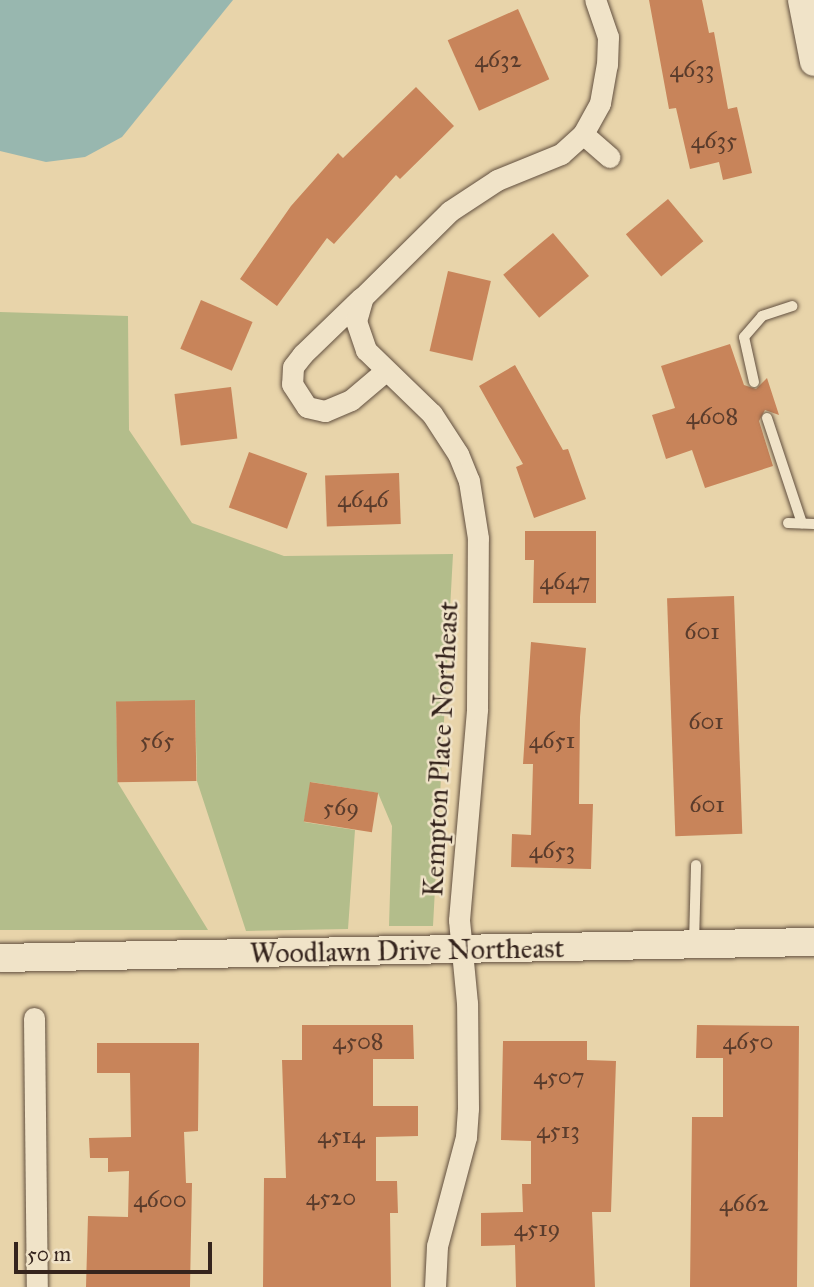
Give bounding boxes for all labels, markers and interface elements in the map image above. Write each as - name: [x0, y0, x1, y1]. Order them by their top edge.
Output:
- house number: 4632: [474, 46, 522, 74]
- house number: 4633: [670, 56, 714, 84]
- house number: 4635: [691, 127, 737, 155]
- house number: 4608: [686, 403, 738, 431]
- house number: 4646: [337, 486, 389, 514]
- house number: 4647: [540, 568, 590, 596]
- street label: Kempton Place Northeast: [416, 600, 466, 898]
- house number: 601: [684, 618, 720, 646]
- house number: 601: [688, 708, 724, 736]
- house number: 565: [140, 727, 174, 755]
- house number: 4651: [529, 727, 575, 755]
- house number: 601: [689, 791, 725, 819]
- house number: 569: [323, 794, 359, 822]
- house number: 4653: [529, 837, 575, 865]
- street label: Woodlawn Drive Northeast: [249, 931, 565, 971]
- house number: 4508: [332, 1028, 384, 1056]
- house number: 4650: [723, 1028, 773, 1056]
- house number: 4507: [533, 1063, 585, 1091]
- house number: 4513: [536, 1117, 580, 1145]
- house number: 4514: [317, 1122, 365, 1150]
- house number: 4520: [306, 1184, 356, 1212]
- house number: 4600: [133, 1186, 187, 1214]
- house number: 4662: [719, 1190, 769, 1218]
- house number: 4519: [514, 1215, 560, 1243]
- scale bar: [18, 1228, 215, 1272]
- text: 50 m: [27, 1241, 71, 1267]

